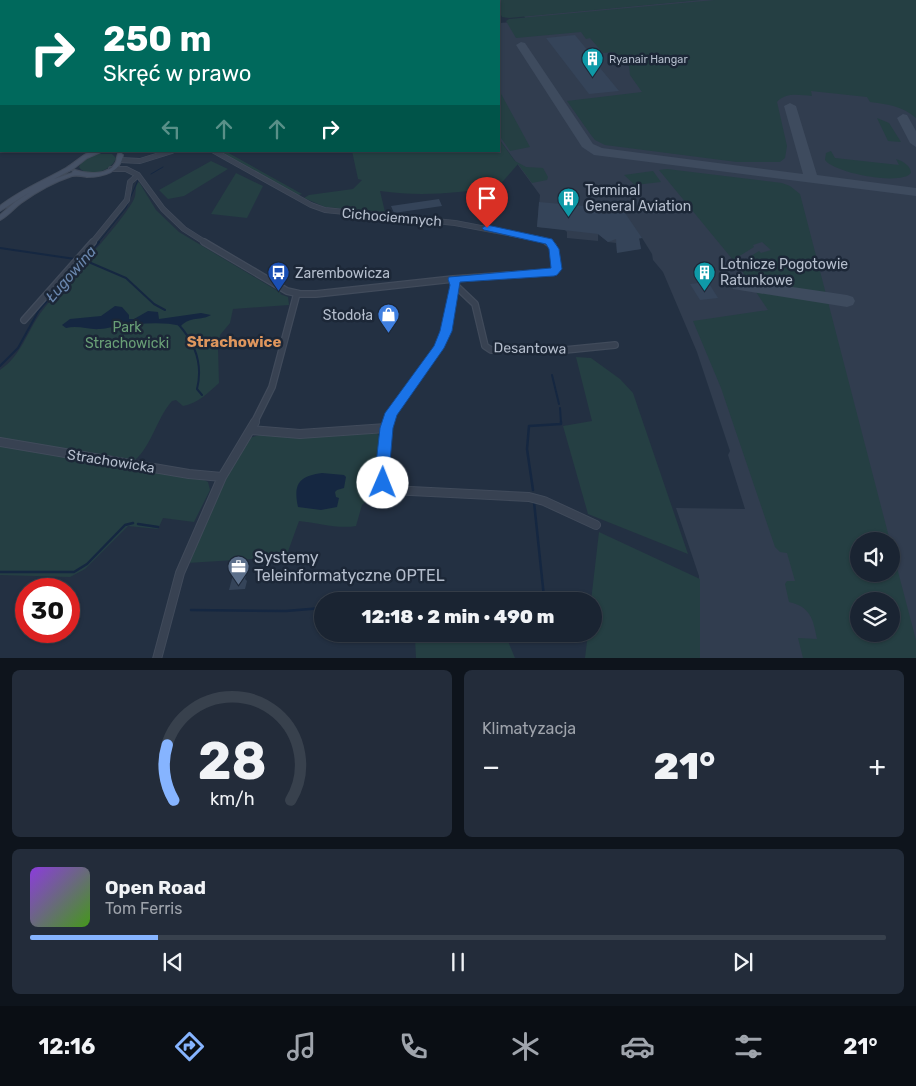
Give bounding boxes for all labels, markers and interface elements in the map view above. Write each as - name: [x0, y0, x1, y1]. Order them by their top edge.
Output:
- text: 250 m: [103, 18, 212, 60]
- icon: right: [20, 20, 85, 85]
- building icon: Ryanair Hangar: [581, 47, 605, 78]
- place label: Ryanair Hangar: [609, 53, 688, 66]
- text: Skręć w prawo: [103, 60, 251, 87]
- icon: left: [157, 115, 185, 143]
- icon: ahead: [210, 115, 238, 143]
- icon: ahead: [263, 115, 291, 143]
- icon: right: [316, 115, 344, 143]
- pin: [466, 177, 508, 228]
- place label: Terminal General Aviation: [585, 182, 691, 215]
- icon: arrive: [473, 184, 501, 212]
- building icon: Terminal General Aviation: [557, 186, 581, 217]
- street label: Cichociemnych: [341, 205, 443, 230]
- water label: Ługowina: [42, 242, 100, 306]
- place label: Lotnicze Pogotowie Ratunkowe: [720, 256, 848, 289]
- building icon: Lotnicze Pogotowie Ratunkowe: [692, 260, 716, 291]
- bus stop icon: Zarembowicza: [267, 261, 291, 292]
- place label: Zarembowicza: [295, 265, 390, 282]
- shop icon: Stodoła: [377, 303, 401, 334]
- place label: Stodoła: [323, 307, 373, 324]
- park label: Park Strachowicki: [85, 319, 169, 352]
- district label: Strachowice: [187, 333, 281, 351]
- street label: Desantowa: [493, 339, 567, 358]
- street label: Strachowicka: [66, 446, 156, 477]
- position arrow: [356, 456, 408, 508]
- map controls: [850, 532, 900, 642]
- button: sound: [850, 532, 900, 582]
- place label: Systemy Teleinformatyczne OPTEL: [254, 548, 445, 585]
- office icon: Systemy Teleinformatyczne OPTEL: [226, 554, 250, 585]
- speed limit sign: 30: [15, 578, 80, 643]
- button: layers: [850, 592, 900, 642]
- text: 12:18 · 2 min · 490 m: [362, 605, 554, 628]
- text: Klimatyzacja: [482, 719, 576, 738]
- text: 28: [197, 730, 267, 792]
- text: 21°: [654, 743, 715, 789]
- text: −: [482, 750, 500, 783]
- text: +: [869, 750, 886, 783]
- text: km/h: [210, 788, 254, 809]
- text: Open Road: [105, 876, 206, 899]
- text: Tom Ferris: [105, 899, 182, 918]
- icon: previous: [159, 948, 187, 976]
- icon: pause: [444, 948, 472, 976]
- icon: next: [729, 948, 757, 976]
- icon: directions: [172, 1029, 207, 1064]
- icon: music: [284, 1029, 319, 1064]
- icon: phone: [396, 1029, 431, 1064]
- icon: climate: [508, 1029, 543, 1064]
- icon: car: [620, 1029, 655, 1064]
- icon: filters: [731, 1029, 766, 1064]
- text: 12:16: [38, 1033, 95, 1060]
- text: 21°: [843, 1033, 878, 1060]

